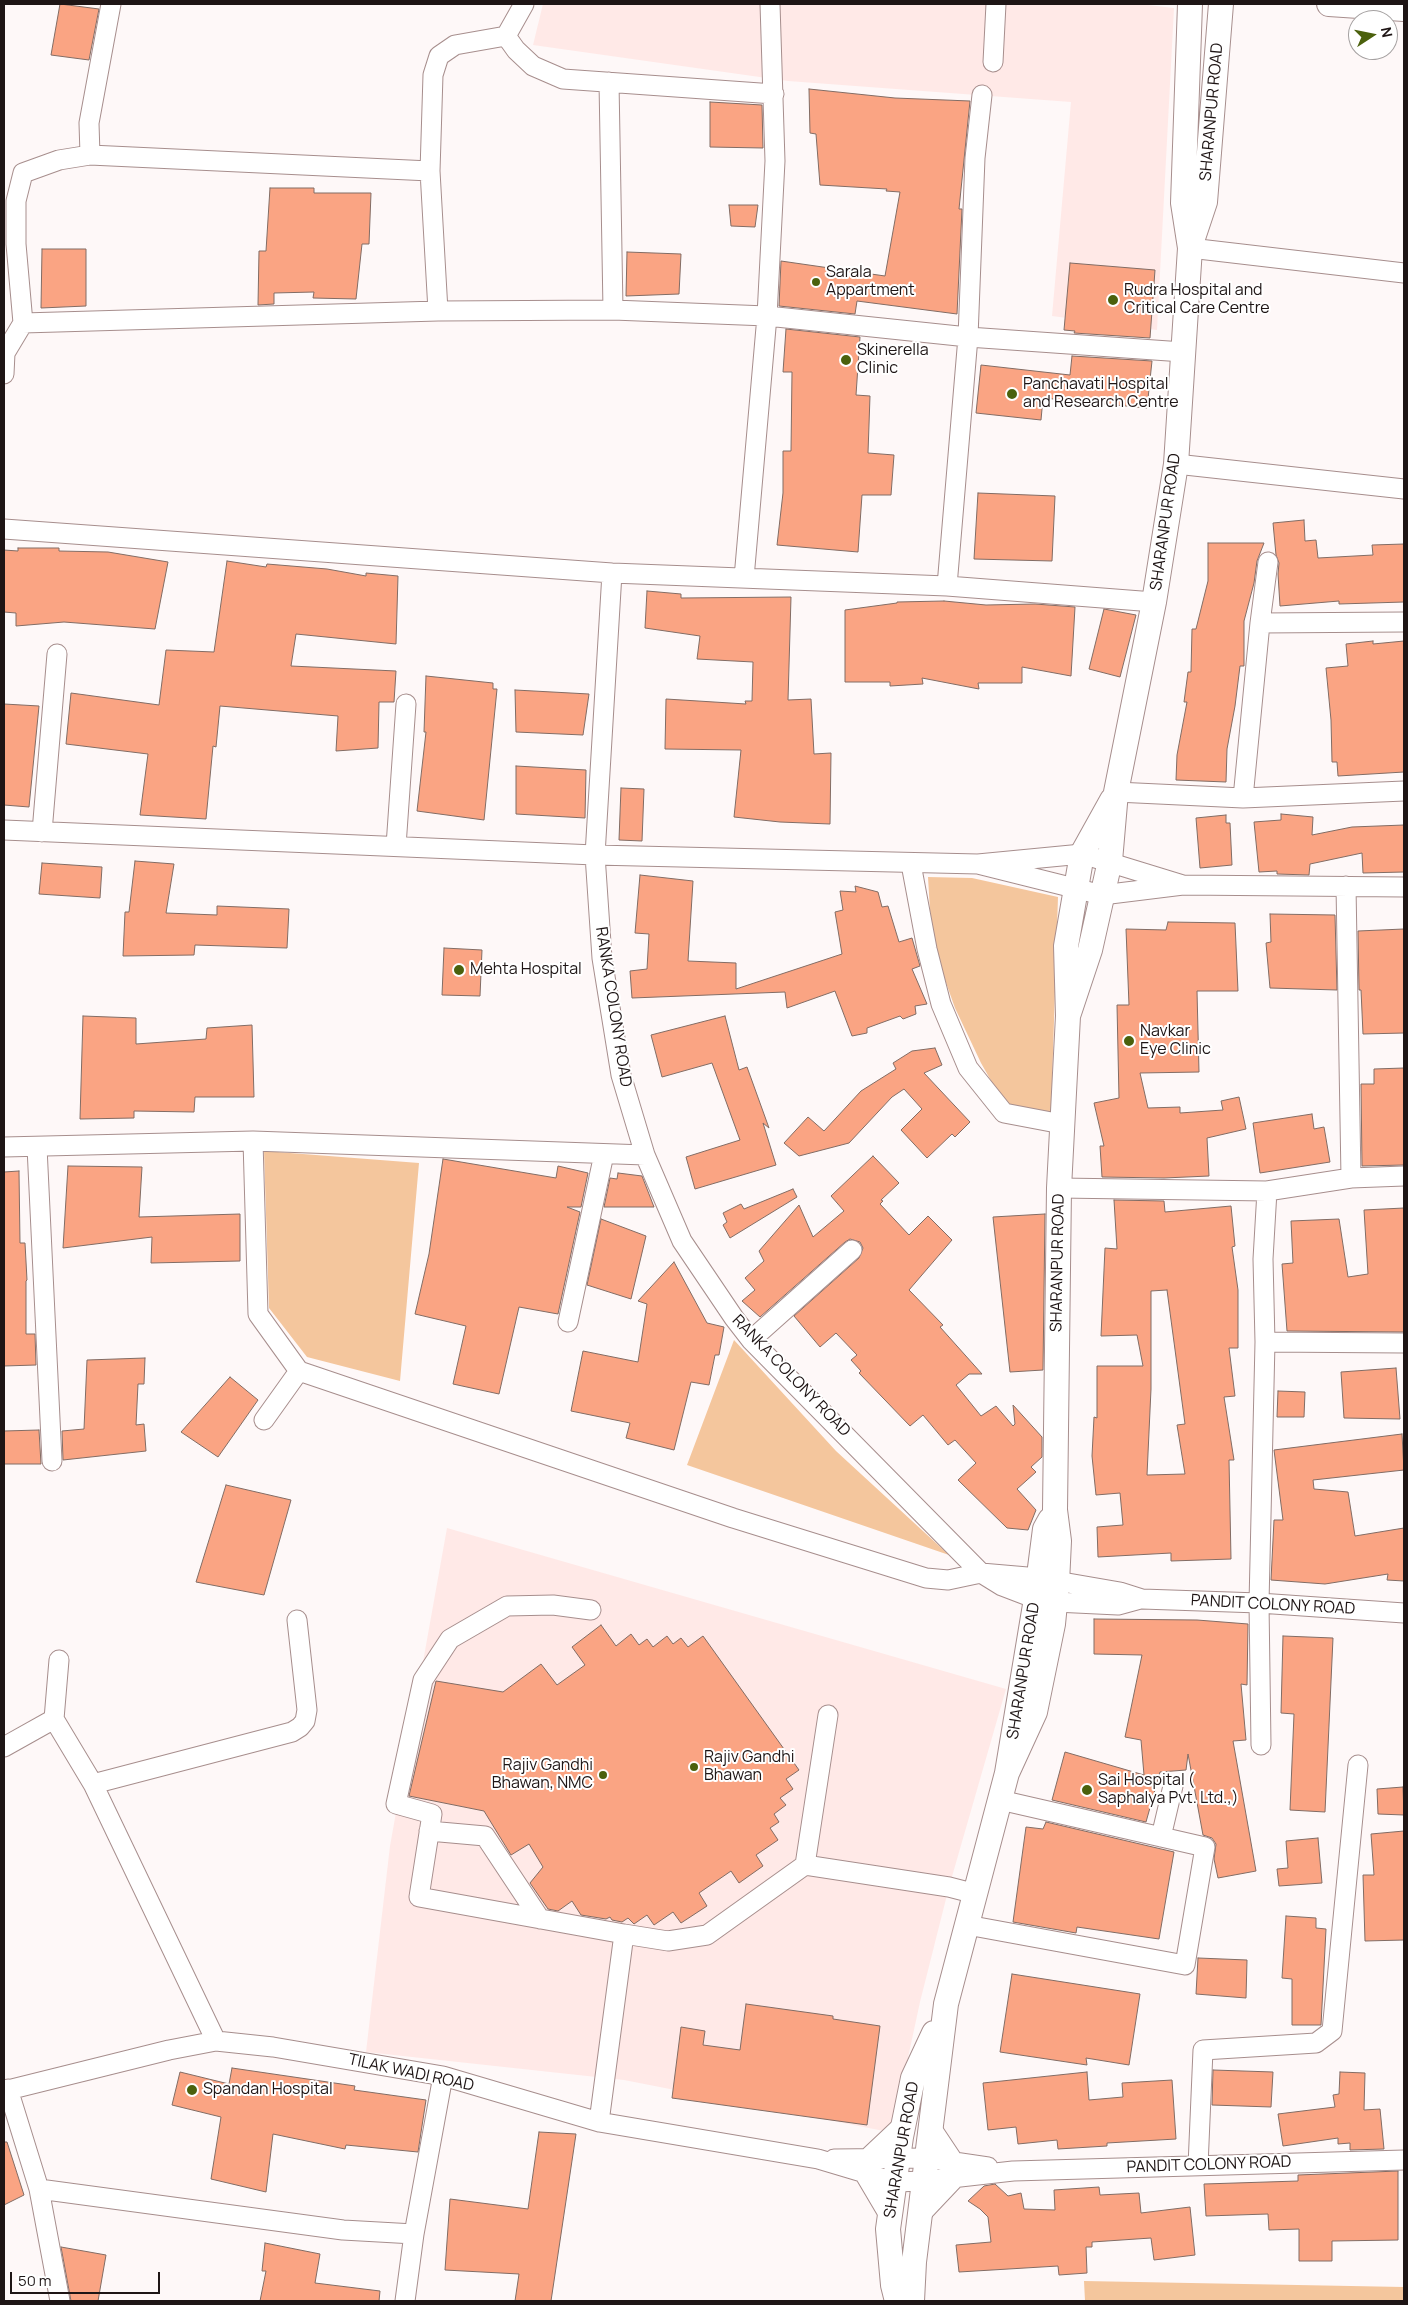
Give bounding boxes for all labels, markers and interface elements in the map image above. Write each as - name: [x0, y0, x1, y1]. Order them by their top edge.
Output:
- north arrow: [1348, 10, 1398, 60]
- text: N: [1377, 25, 1398, 39]
- street label: SHARANPUR ROAD: [1196, 42, 1228, 182]
- place label: Sarala Appartment: [826, 263, 915, 301]
- marker: Sarala Appartment: [810, 276, 822, 288]
- place label: Rudra Hospital and Critical Care Centre: [1124, 281, 1270, 319]
- marker: Rudra Hospital and Critical Care Centre: [1106, 293, 1120, 307]
- place label: Skinerella Clinic: [857, 341, 929, 379]
- marker: Skinerella Clinic: [839, 353, 853, 367]
- place label: Panchavati Hospital and Research Centre: [1023, 375, 1179, 413]
- marker: Panchavati Hospital and Research Centre: [1005, 387, 1019, 401]
- street label: SHARANPUR ROAD: [1147, 452, 1185, 592]
- street label: RANKA COLONY ROAD: [591, 926, 635, 1088]
- place label: Mehta Hospital: [470, 960, 582, 980]
- marker: Mehta Hospital: [452, 963, 466, 977]
- place label: Navkar Eye Clinic: [1140, 1022, 1211, 1060]
- marker: Navkar Eye Clinic: [1122, 1034, 1136, 1048]
- street label: SHARANPUR ROAD: [1047, 1194, 1069, 1332]
- street label: RANKA COLONY ROAD: [728, 1311, 854, 1441]
- street label: PANDIT COLONY ROAD: [1190, 1591, 1356, 1619]
- street label: SHARANPUR ROAD: [1004, 1601, 1044, 1741]
- place label: Rajiv Gandhi Bhawan: [704, 1748, 794, 1786]
- place label: Rajiv Gandhi Bhawan, NMC: [492, 1756, 593, 1794]
- marker: Rajiv Gandhi Bhawan: [688, 1761, 700, 1773]
- marker: Rajiv Gandhi Bhawan, NMC: [597, 1769, 609, 1781]
- place label: Sai Hospital ( Saphalya Pvt. Ltd.,): [1098, 1771, 1238, 1809]
- marker: Sai Hospital ( Saphalya Pvt. Ltd.,): [1080, 1783, 1094, 1797]
- street label: TILAK WADI ROAD: [346, 2050, 476, 2096]
- place label: Spandan Hospital: [203, 2080, 333, 2100]
- street label: SHARANPUR ROAD: [881, 2080, 923, 2220]
- marker: Spandan Hospital: [185, 2083, 199, 2097]
- street label: PANDIT COLONY ROAD: [1126, 2153, 1292, 2177]
- scale bar: [12, 2262, 162, 2294]
- text: 50 m: [18, 2270, 52, 2291]

